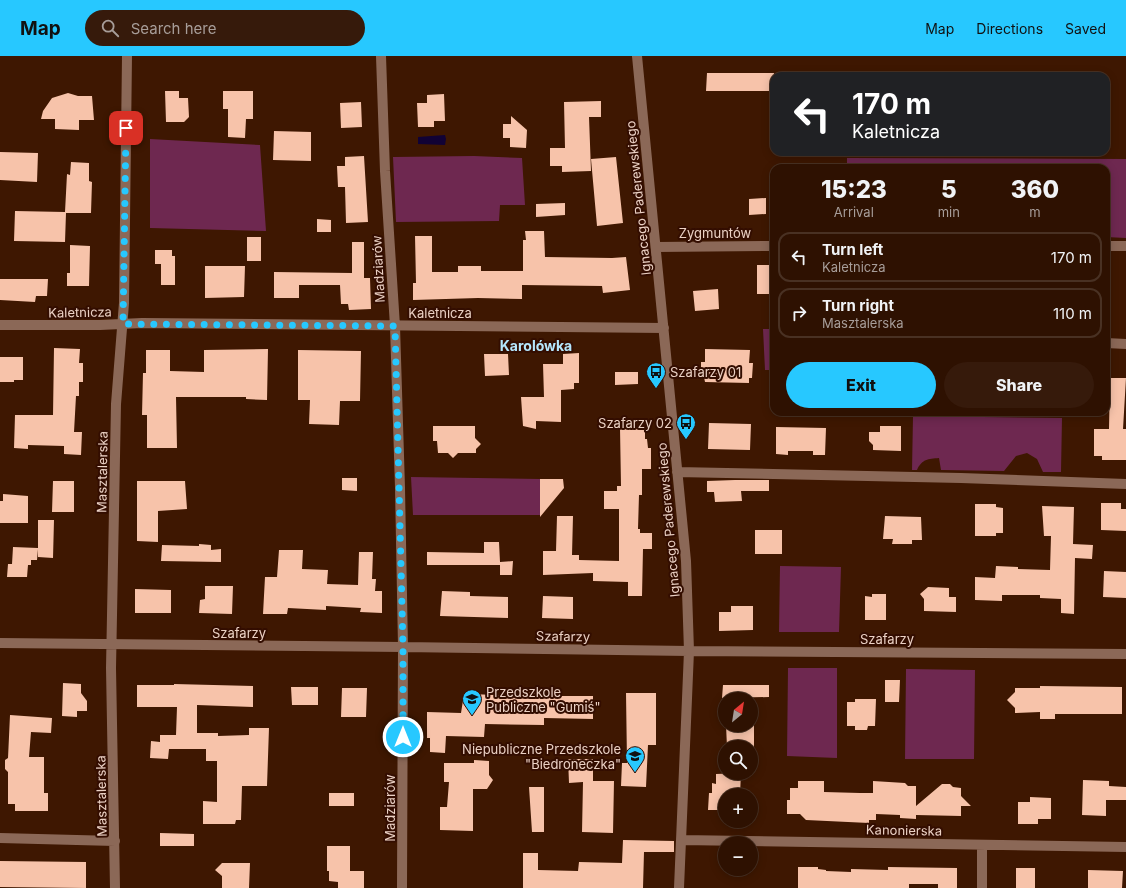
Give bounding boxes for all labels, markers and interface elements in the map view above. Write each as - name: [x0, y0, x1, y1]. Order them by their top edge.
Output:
- search box: [85, 10, 365, 46]
- text: Map: [20, 17, 61, 40]
- icon: search: [99, 17, 121, 39]
- text: Search here: [131, 19, 216, 38]
- text: Map: [925, 20, 954, 37]
- text: Directions: [976, 20, 1043, 37]
- text: Saved: [1065, 20, 1106, 37]
- text: 170 m: [852, 87, 931, 121]
- icon: left: [786, 88, 838, 140]
- pin: [109, 111, 143, 145]
- icon: arrive: [115, 117, 137, 139]
- street label: Ignacego Paderewskiego: [622, 120, 654, 276]
- text: Kaletnicza: [852, 121, 940, 142]
- text: 15:23: [821, 175, 887, 204]
- text: 5: [941, 175, 957, 204]
- text: 360: [1011, 175, 1059, 204]
- text: Arrival: [834, 204, 874, 220]
- text: min: [938, 204, 960, 220]
- text: m: [1029, 204, 1041, 220]
- street label: Zygmuntów: [679, 225, 752, 241]
- street label: Madziarów: [368, 235, 388, 303]
- text: Turn left: [822, 240, 883, 259]
- icon: left: [788, 246, 810, 268]
- text: 170 m: [1051, 248, 1092, 267]
- text: Kaletnicza: [822, 259, 886, 275]
- text: Turn right: [822, 296, 894, 315]
- icon: right: [788, 302, 810, 324]
- street label: Kaletnicza: [48, 303, 112, 321]
- text: 110 m: [1053, 304, 1092, 323]
- street label: Kaletnicza: [408, 305, 472, 321]
- text: Masztalerska: [822, 315, 904, 331]
- district label: Karolówka: [500, 337, 572, 354]
- bus stop icon: Szafarzy 01: [645, 361, 667, 389]
- button: Exit: [786, 362, 936, 408]
- button: Share: [944, 362, 1094, 408]
- place label: Szafarzy 01: [670, 364, 741, 380]
- bus stop icon: Szafarzy 02: [675, 412, 697, 440]
- place label: Szafarzy 02: [598, 415, 672, 431]
- street label: Masztalerska: [93, 431, 111, 513]
- street label: Ignacego Paderewskiego: [653, 442, 683, 598]
- street label: Szafarzy: [212, 625, 266, 641]
- street label: Szafarzy: [536, 628, 590, 644]
- street label: Szafarzy: [860, 631, 914, 647]
- place label: Przedszkole Publiczne "Gumiś": [486, 684, 600, 715]
- school or university icon: Przedszkole Publiczne "Gumiś": [461, 688, 483, 716]
- north arrow: [718, 692, 758, 732]
- map controls: [718, 692, 758, 876]
- position arrow: [382, 716, 424, 758]
- button: search: [718, 740, 758, 780]
- place label: Niepubliczne Przedszkole "Biedroneczka": [462, 741, 621, 772]
- school or university icon: Niepubliczne Przedszkole "Biedroneczka": [624, 745, 646, 773]
- street label: Masztalerska: [92, 755, 110, 837]
- street label: Madziarów: [382, 774, 398, 842]
- button: +: [718, 788, 758, 828]
- street label: Kanonierska: [866, 821, 942, 839]
- button: −: [718, 836, 758, 876]

